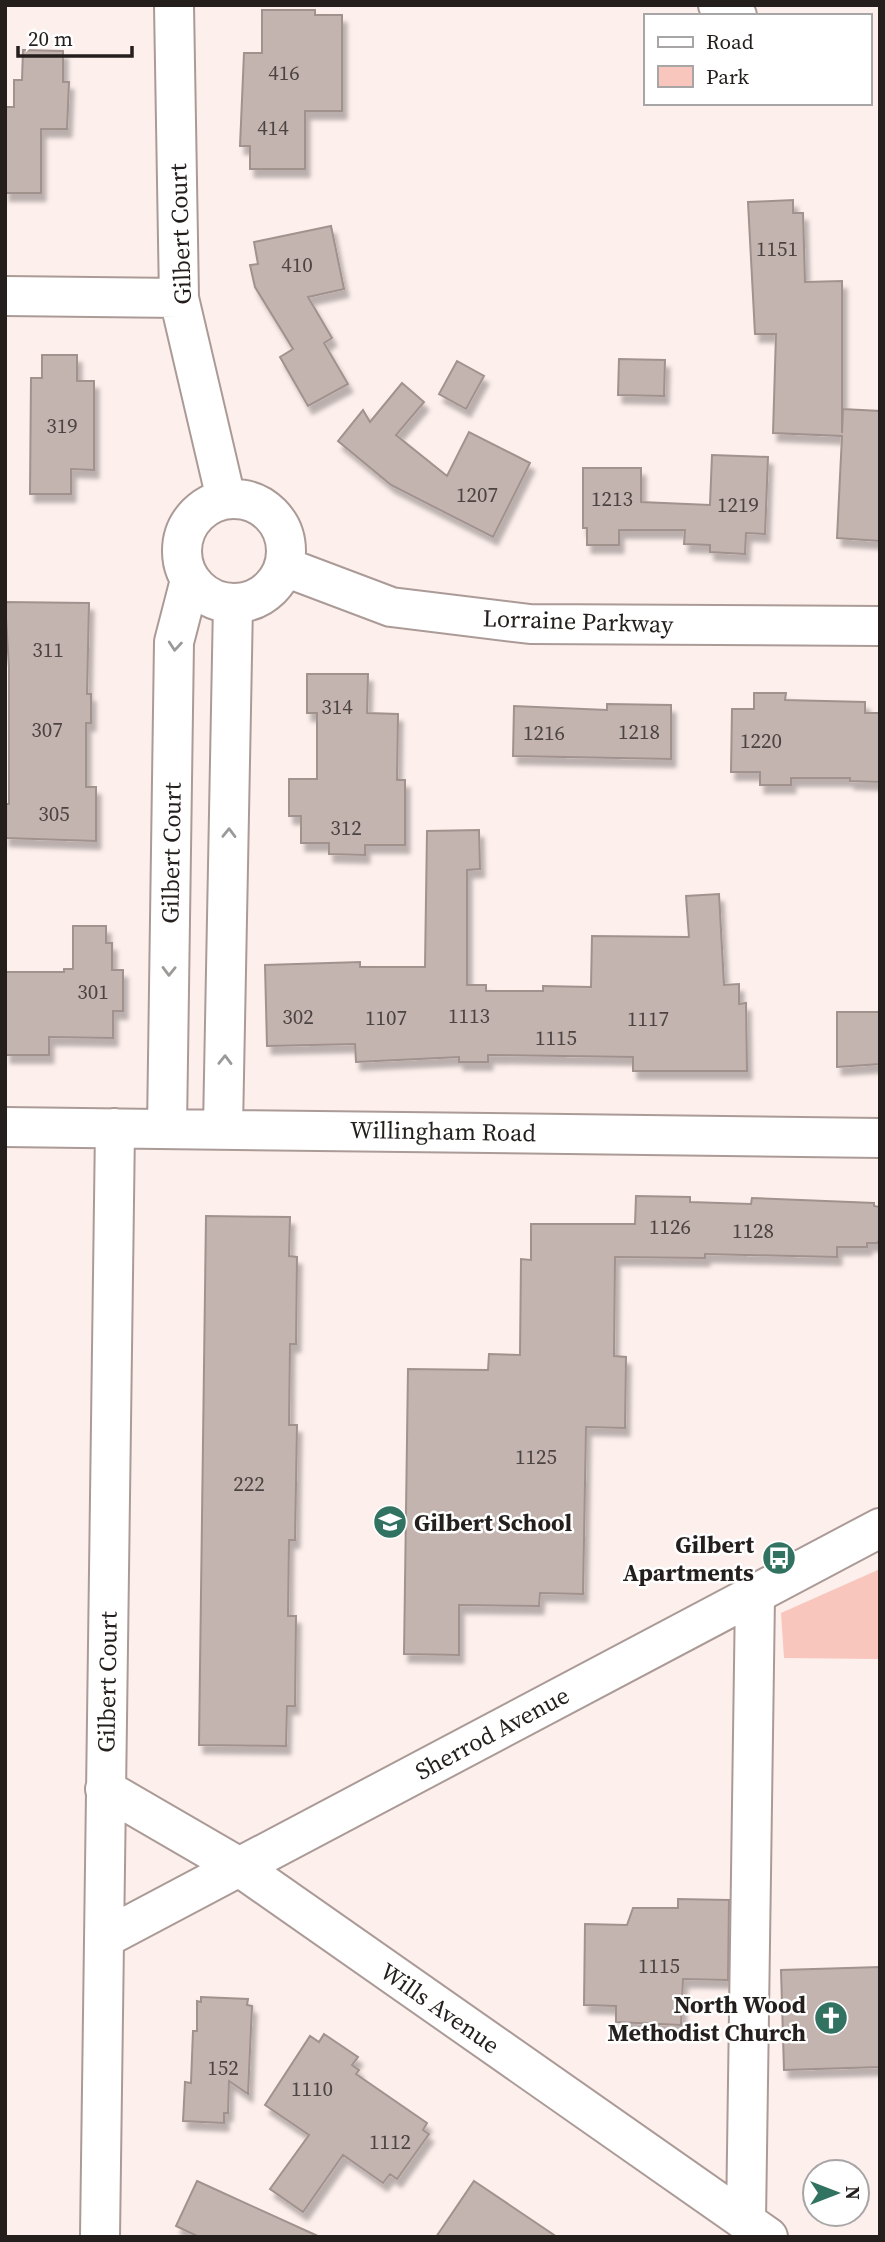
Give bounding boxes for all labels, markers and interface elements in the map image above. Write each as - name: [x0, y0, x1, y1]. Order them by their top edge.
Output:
- scale bar: [18, 14, 131, 58]
- legend: [644, 14, 871, 105]
- text: 20 m: [28, 24, 73, 53]
- text: Road: [706, 27, 754, 56]
- house number: 416: [268, 58, 300, 87]
- text: Park: [706, 62, 750, 91]
- house number: 414: [257, 113, 289, 142]
- street label: Gilbert Court: [161, 163, 199, 305]
- house number: 1151: [756, 234, 798, 263]
- house number: 410: [281, 250, 313, 279]
- house number: 319: [46, 411, 78, 440]
- house number: 1207: [456, 480, 498, 509]
- house number: 1213: [591, 484, 633, 513]
- house number: 1219: [717, 490, 759, 519]
- street label: Lorraine Parkway: [482, 601, 675, 641]
- house number: 311: [32, 635, 64, 664]
- one-way arrow: [168, 641, 183, 652]
- house number: 314: [321, 692, 353, 721]
- house number: 307: [31, 715, 63, 744]
- house number: 1218: [618, 717, 660, 746]
- house number: 1216: [523, 718, 565, 747]
- house number: 1220: [740, 726, 782, 755]
- street label: Gilbert Court: [153, 782, 189, 924]
- house number: 305: [38, 799, 70, 828]
- house number: 312: [330, 813, 362, 842]
- one-way arrow: [221, 827, 237, 837]
- one-way arrow: [162, 966, 177, 977]
- house number: 301: [77, 977, 109, 1006]
- house number: 1113: [448, 1001, 490, 1030]
- house number: 302: [282, 1002, 314, 1031]
- house number: 1107: [365, 1003, 407, 1032]
- house number: 1117: [627, 1004, 669, 1033]
- house number: 1115: [535, 1023, 577, 1052]
- one-way arrow: [217, 1054, 232, 1065]
- street label: Willingham Road: [350, 1113, 537, 1149]
- house number: 1126: [649, 1212, 691, 1241]
- house number: 1128: [732, 1216, 774, 1245]
- house number: 1125: [515, 1442, 557, 1471]
- house number: 222: [233, 1469, 265, 1498]
- school or university icon: Gilbert School: [371, 1503, 409, 1541]
- place label: Gilbert School: [414, 1506, 573, 1539]
- place label: Gilbert Apartments: [623, 1528, 754, 1589]
- bus stop icon: Gilbert Apartments: [760, 1539, 798, 1577]
- street label: Gilbert Court: [89, 1611, 125, 1753]
- street label: Sherrod Avenue: [409, 1679, 575, 1787]
- house number: 1115: [638, 1951, 680, 1980]
- street label: Wills Avenue: [374, 1955, 506, 2061]
- place label: North Wood Methodist Church: [608, 1988, 806, 2049]
- church icon: North Wood Methodist Church: [812, 1999, 850, 2037]
- house number: 152: [207, 2053, 239, 2082]
- house number: 1110: [291, 2074, 333, 2103]
- house number: 1112: [369, 2127, 411, 2156]
- north arrow: [801, 2158, 871, 2228]
- text: N: [840, 2186, 866, 2200]

